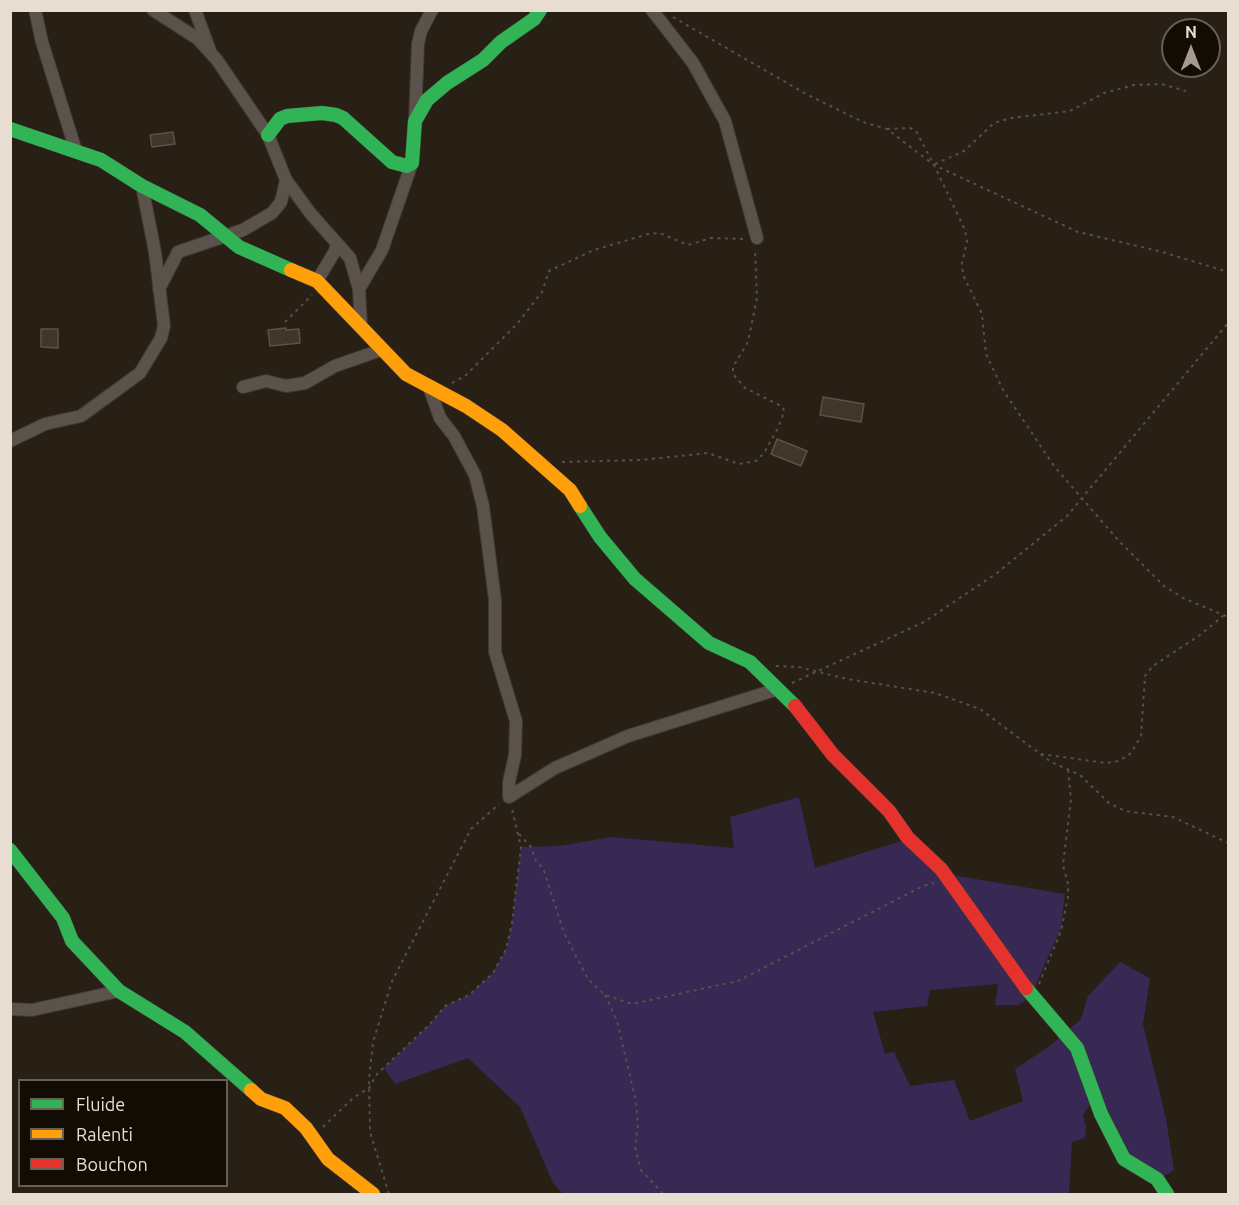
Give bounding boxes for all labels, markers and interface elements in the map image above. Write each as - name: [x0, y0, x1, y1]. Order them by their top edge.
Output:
- north arrow: [1161, 18, 1221, 78]
- text: N: [1185, 23, 1197, 41]
- legend: [18, 1079, 228, 1187]
- text: Fluide: [76, 1094, 125, 1114]
- text: Ralenti: [76, 1124, 133, 1144]
- text: Bouchon: [76, 1154, 148, 1174]

